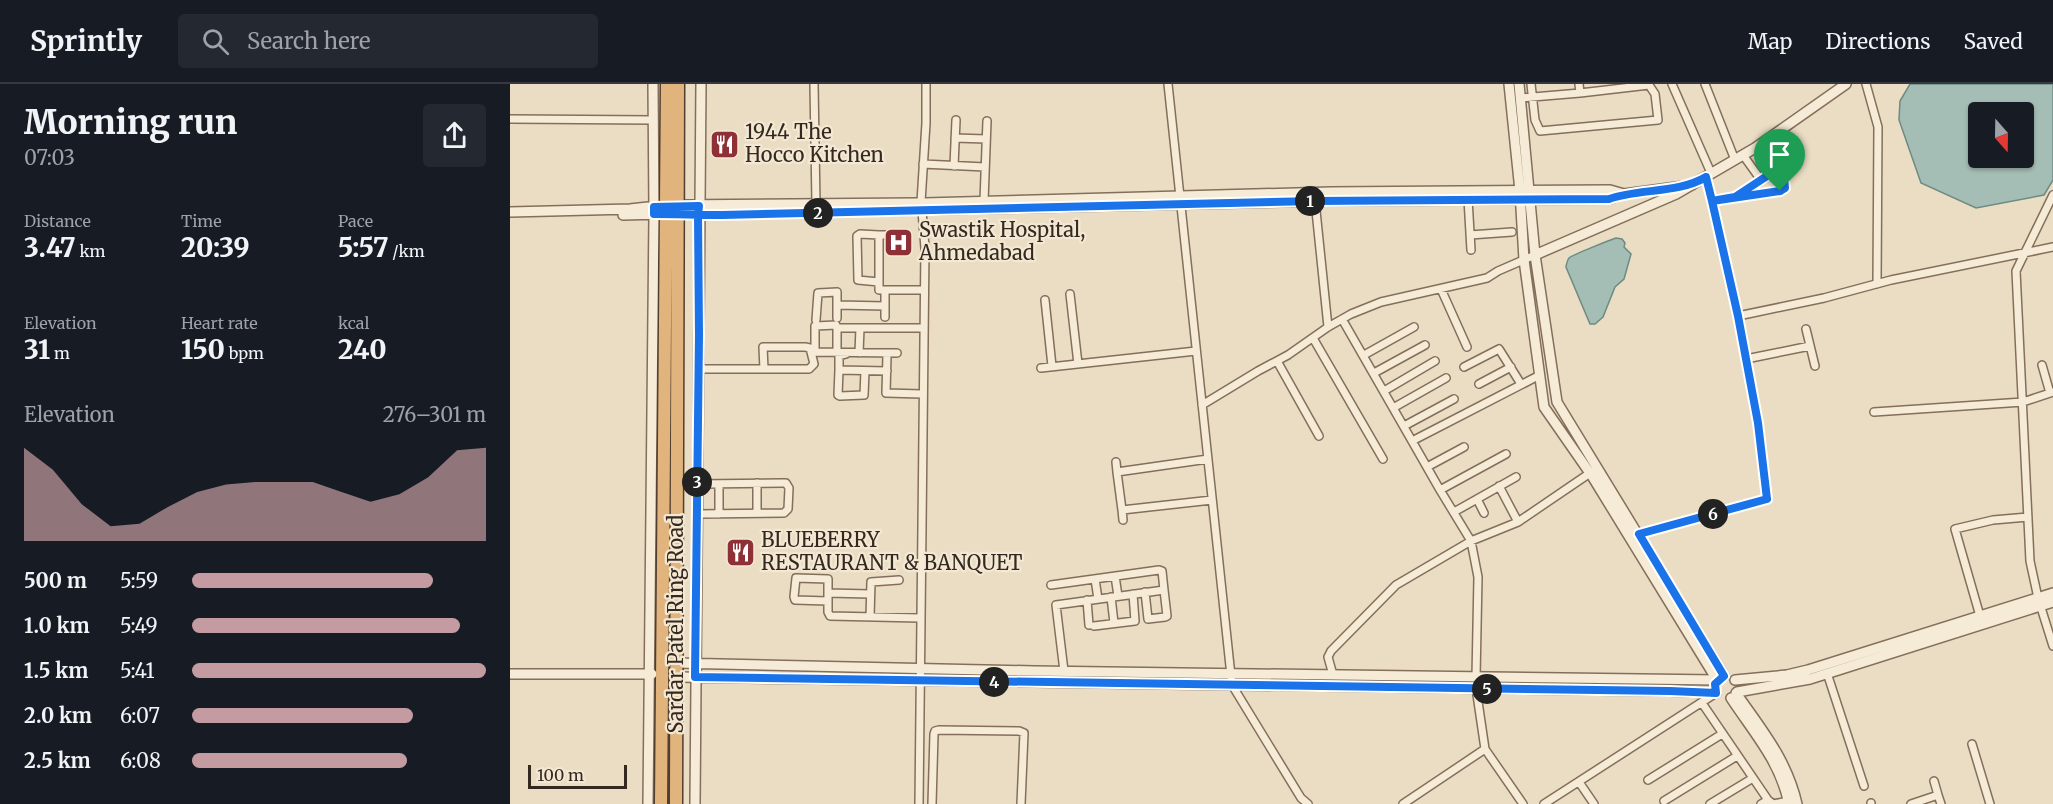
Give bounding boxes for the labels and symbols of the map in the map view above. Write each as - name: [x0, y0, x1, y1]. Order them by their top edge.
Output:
- north arrow: [1968, 102, 2034, 168]
- place label: 1944 The Hocco Kitchen: [745, 119, 884, 167]
- restaurant icon: 1944 The Hocco Kitchen: [708, 128, 740, 160]
- pin: [1754, 129, 1805, 191]
- pin: 1: [1295, 186, 1325, 216]
- pin: 2: [803, 198, 833, 228]
- place label: Swastik Hospital, Ahmedabad: [918, 217, 1085, 265]
- hospital icon: Swastik Hospital, Ahmedabad: [882, 226, 914, 258]
- pin: 3: [682, 467, 712, 497]
- pin: 6: [1698, 499, 1728, 529]
- street label: Sardar Patel Ring Road: [663, 515, 688, 733]
- place label: BLUEBERRY RESTAURANT & BANQUET: [761, 527, 1022, 575]
- restaurant icon: BLUEBERRY RESTAURANT & BANQUET: [724, 536, 756, 568]
- pin: 4: [979, 667, 1009, 697]
- pin: 5: [1472, 674, 1502, 704]
- scale bar: [528, 762, 627, 790]

